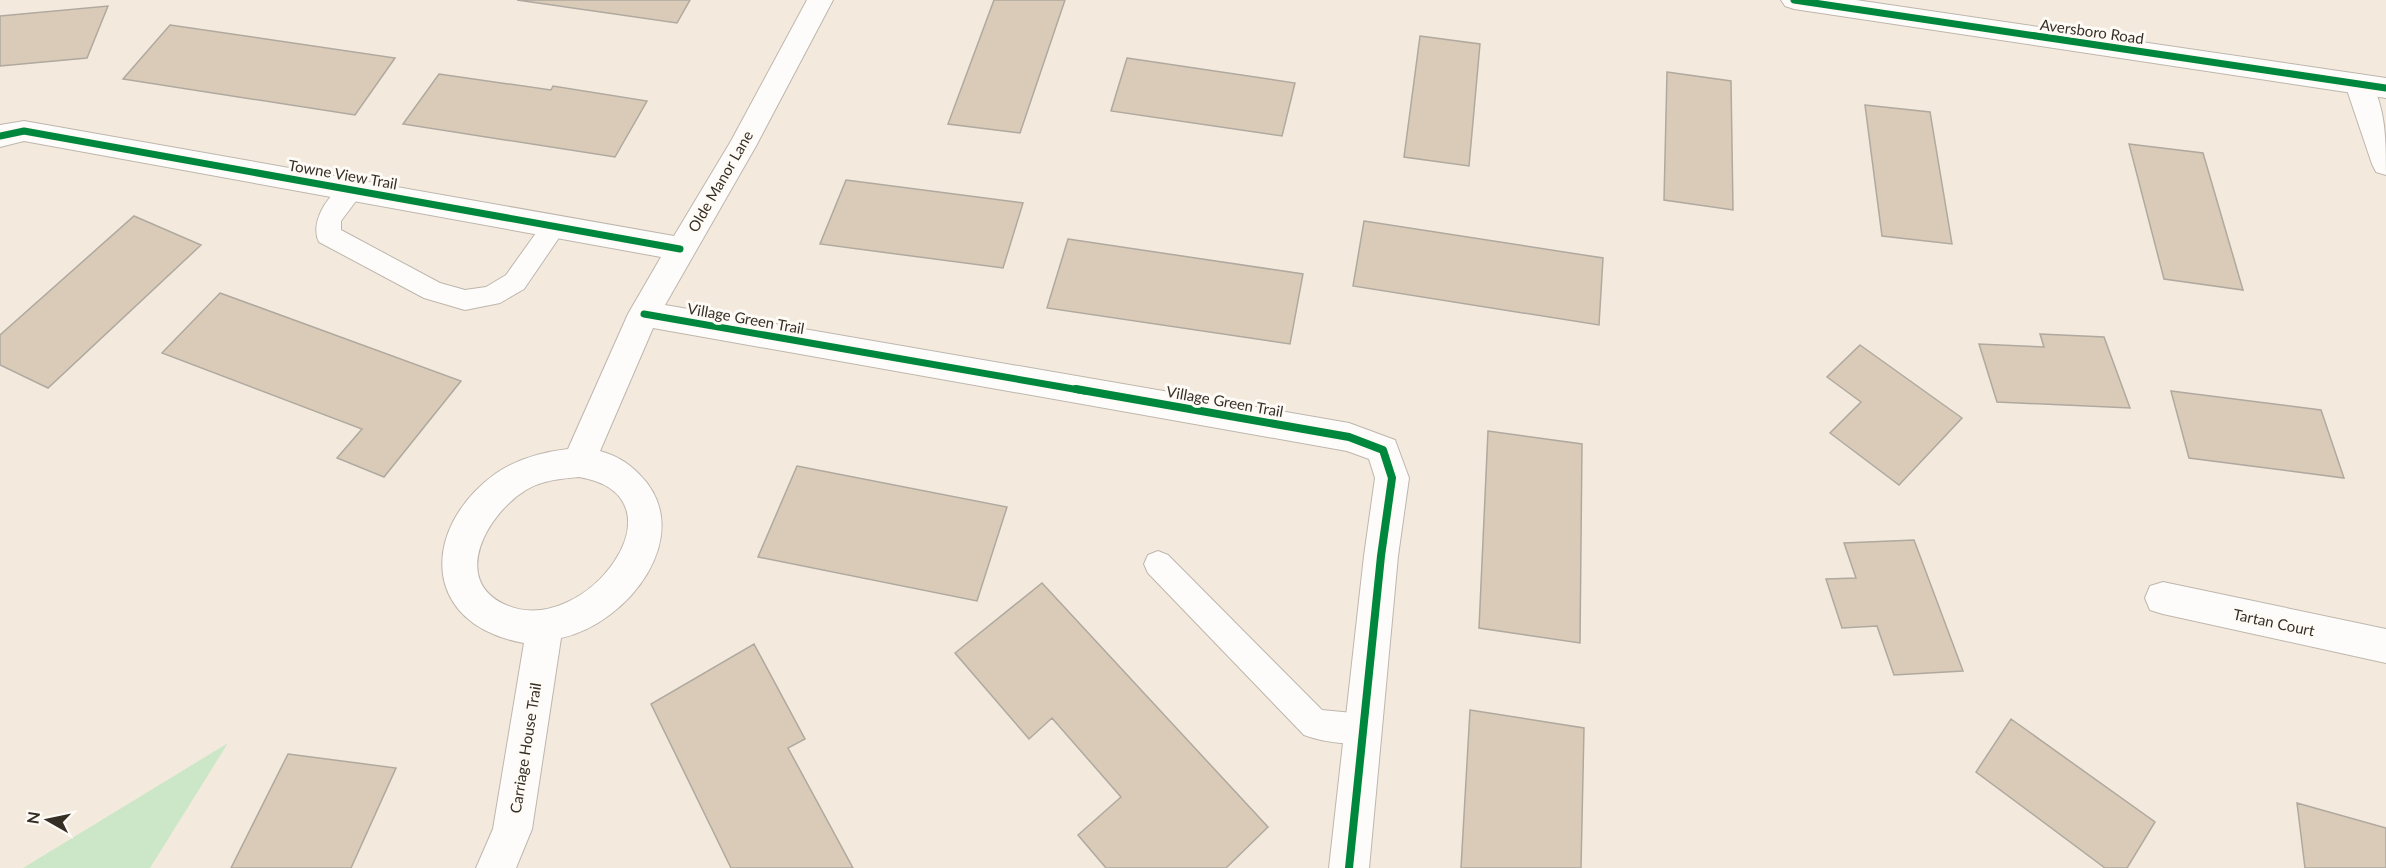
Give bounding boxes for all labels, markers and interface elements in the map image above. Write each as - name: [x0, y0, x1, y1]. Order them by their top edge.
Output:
- street label: Aversboro Road: [2039, 15, 2145, 47]
- street label: Olde Manor Lane: [684, 127, 756, 235]
- street label: Towne View Trail: [287, 156, 399, 192]
- street label: Village Green Trail: [686, 299, 806, 337]
- street label: Village Green Trail: [1165, 382, 1285, 420]
- street label: Tartan Court: [2232, 605, 2317, 640]
- street label: Carriage House Trail: [506, 681, 544, 815]
- north arrow: [18, 790, 78, 850]
- text: N: [22, 810, 43, 825]

